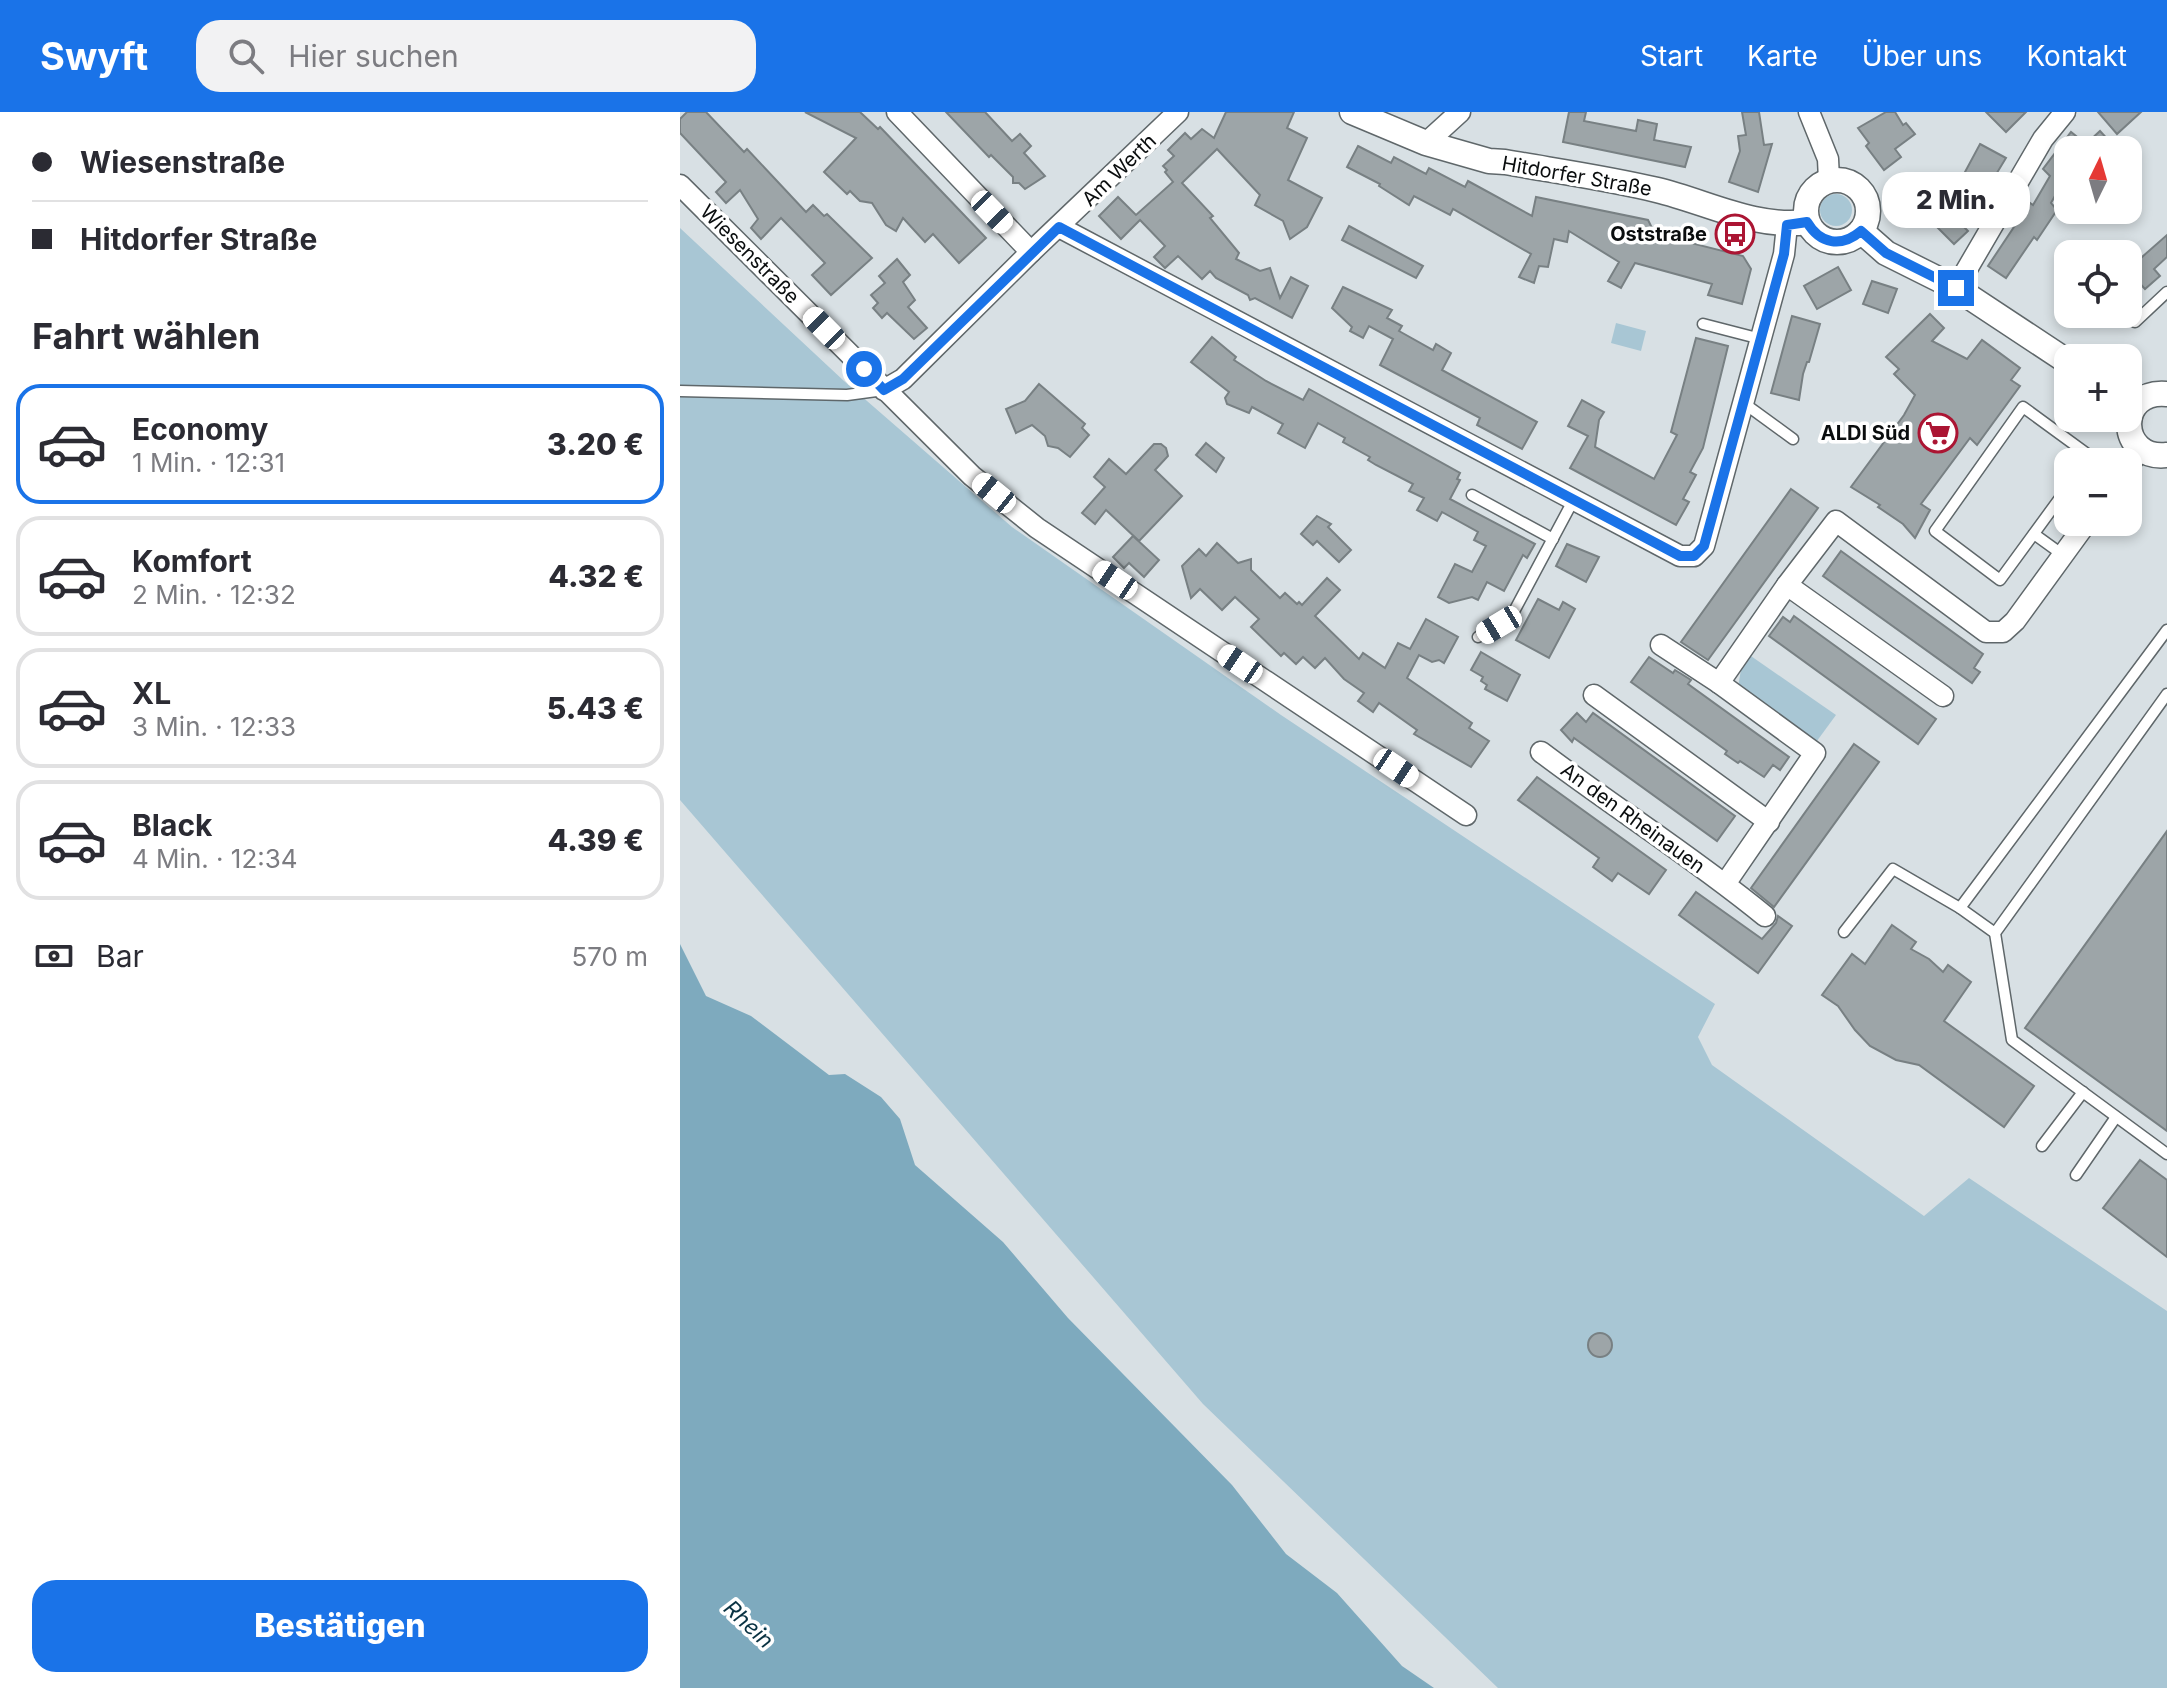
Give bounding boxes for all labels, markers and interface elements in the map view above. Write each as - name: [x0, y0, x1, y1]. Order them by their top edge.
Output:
- search box: [196, 20, 756, 92]
- text: Swyft: [40, 33, 148, 79]
- icon: search: [224, 34, 268, 78]
- text: Hier suchen: [288, 38, 459, 74]
- text: Start: [1640, 39, 1703, 73]
- text: Karte: [1747, 39, 1818, 73]
- text: Über uns: [1862, 39, 1982, 73]
- text: Kontakt: [2026, 39, 2127, 73]
- street label: Am Werth: [1077, 129, 1161, 211]
- north arrow: [2054, 136, 2142, 224]
- map controls: [2054, 136, 2142, 536]
- text: Wiesenstraße: [80, 144, 285, 180]
- street label: Hitdorfer Straße: [1500, 151, 1654, 201]
- callout: 2 Min.: [1882, 172, 2030, 228]
- text: 2 Min.: [1916, 184, 1996, 215]
- car: [967, 186, 1017, 238]
- street label: Wiesenstraße: [696, 200, 804, 308]
- bus stop icon: Oststraße: [1714, 213, 1756, 255]
- text: Hitdorfer Straße: [80, 221, 317, 257]
- place label: Oststraße: [1610, 222, 1707, 246]
- button: locate: [2054, 240, 2142, 328]
- route end: [1938, 270, 1974, 306]
- car: [799, 303, 849, 353]
- text: Fahrt wählen: [32, 314, 260, 358]
- button: +: [2054, 344, 2142, 432]
- route start: [846, 351, 882, 387]
- icon: car: [36, 408, 108, 480]
- text: Economy: [132, 411, 268, 447]
- supermarket icon: ALDI Süd: [1917, 412, 1959, 454]
- place label: ALDI Süd: [1821, 421, 1910, 445]
- text: 3.20 €: [547, 426, 644, 462]
- text: 1 Min. · 12:31: [132, 447, 285, 478]
- button: −: [2054, 448, 2142, 536]
- car: [968, 469, 1020, 517]
- icon: car: [36, 540, 108, 612]
- text: Komfort: [132, 543, 252, 579]
- car: [1088, 557, 1142, 603]
- text: 4.32 €: [548, 558, 644, 594]
- text: 2 Min. · 12:32: [132, 579, 296, 610]
- car: [1472, 602, 1526, 648]
- car: [1213, 641, 1267, 687]
- icon: car: [36, 672, 108, 744]
- text: XL: [132, 675, 171, 711]
- text: 5.43 €: [547, 690, 644, 726]
- text: 3 Min. · 12:33: [132, 711, 296, 742]
- car: [1369, 745, 1423, 791]
- street label: An den Rheinauen: [1556, 758, 1710, 878]
- icon: car: [36, 804, 108, 876]
- text: Black: [132, 807, 212, 843]
- text: 4.39 €: [548, 822, 644, 858]
- text: 4 Min. · 12:34: [132, 843, 298, 874]
- icon: cash: [32, 934, 76, 978]
- text: Bar: [96, 938, 144, 974]
- text: 570 m: [571, 941, 648, 972]
- button: Bestätigen: [32, 1580, 648, 1672]
- water label: Rhein: [719, 1595, 779, 1653]

